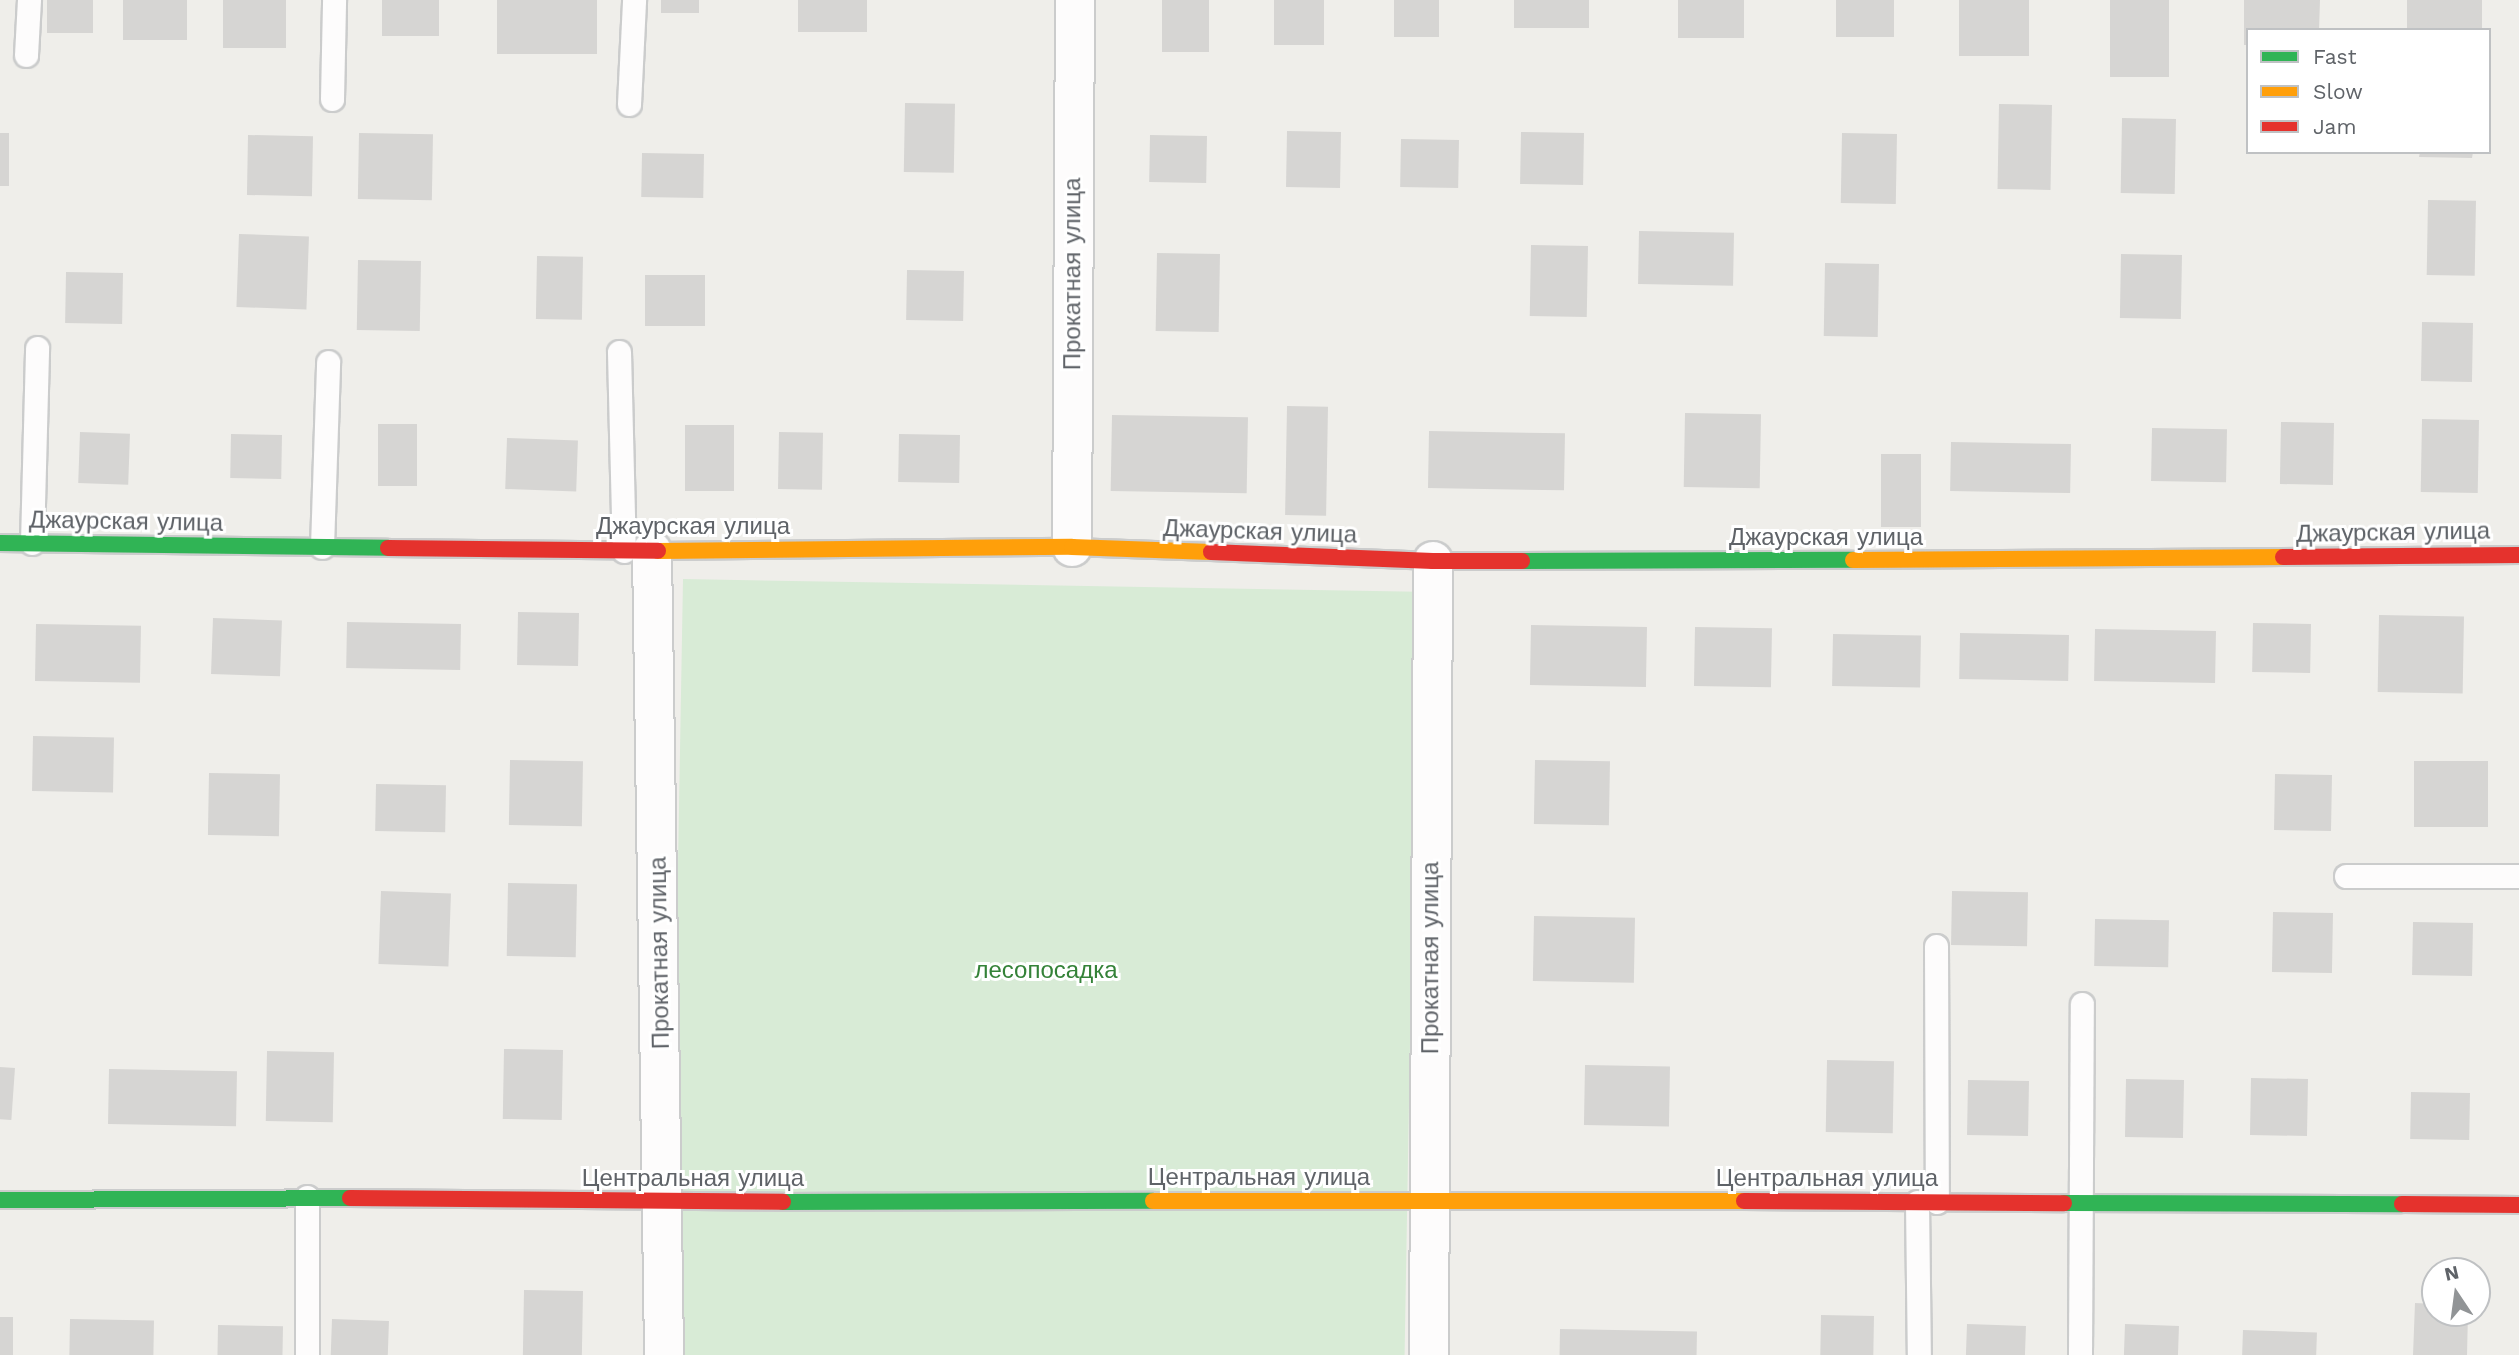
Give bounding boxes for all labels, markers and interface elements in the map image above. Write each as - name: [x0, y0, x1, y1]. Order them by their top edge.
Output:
- legend: [2246, 28, 2491, 154]
- text: Fast: [2313, 44, 2357, 69]
- text: Slow: [2313, 79, 2363, 104]
- text: Jam: [2313, 114, 2356, 139]
- street label: Прокатная улица: [1059, 178, 1087, 370]
- street label: Джаурская улица: [29, 506, 223, 538]
- street label: Джаурская улица: [596, 513, 790, 541]
- street label: Джаурская улица: [1163, 514, 1357, 550]
- street label: Джаурская улица: [2296, 517, 2490, 549]
- street label: Джаурская улица: [1729, 524, 1923, 552]
- street label: Прокатная улица: [644, 856, 676, 1050]
- street label: Прокатная улица: [1417, 862, 1445, 1054]
- park label: лесопосадка: [974, 957, 1118, 985]
- street label: Центральная улица: [1148, 1164, 1370, 1192]
- street label: Центральная улица: [582, 1165, 804, 1193]
- street label: Центральная улица: [1716, 1165, 1938, 1193]
- north arrow: [2421, 1257, 2491, 1327]
- text: N: [2442, 1260, 2461, 1286]

